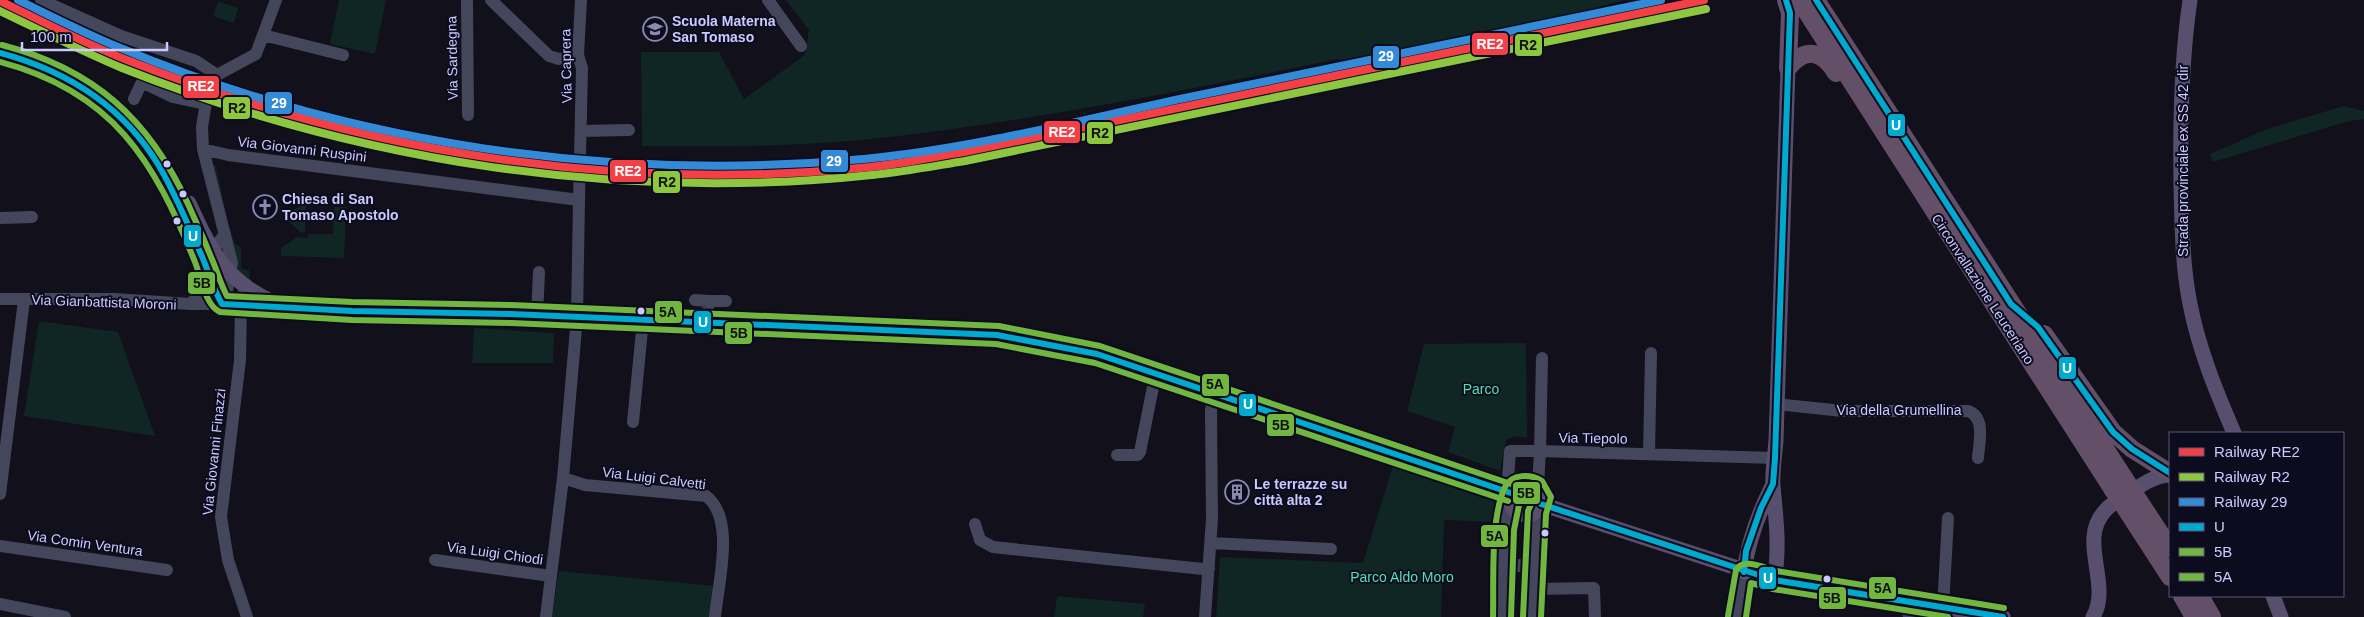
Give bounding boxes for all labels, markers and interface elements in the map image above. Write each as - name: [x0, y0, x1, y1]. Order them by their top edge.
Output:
- place label: Scuola Materna San Tomaso: [672, 13, 776, 45]
- street label: Via Sardegna: [443, 15, 461, 100]
- school or university icon: Scuola Materna San Tomaso: [642, 16, 668, 42]
- scale bar: [22, 20, 168, 52]
- text: 100 m: [30, 28, 72, 45]
- street label: Via Caprera: [557, 28, 575, 103]
- line badge: RE2: [1471, 32, 1509, 56]
- line badge: R2: [1514, 33, 1543, 57]
- text: RE2: [1476, 36, 1504, 52]
- text: R2: [1519, 37, 1537, 53]
- line badge: 29: [1372, 45, 1400, 69]
- text: 29: [1378, 48, 1394, 64]
- street label: Strada provinciale ex SS 42 dir: [2175, 65, 2191, 257]
- line badge: RE2: [182, 75, 220, 99]
- text: RE2: [187, 78, 215, 94]
- line badge: 29: [264, 91, 293, 115]
- text: 29: [271, 95, 287, 111]
- line badge: R2: [222, 96, 251, 120]
- text: R2: [228, 100, 246, 116]
- line badge: U: [1887, 113, 1906, 137]
- text: U: [1891, 117, 1901, 133]
- line badge: RE2: [1043, 120, 1081, 144]
- line badge: R2: [1086, 121, 1114, 145]
- text: RE2: [1048, 124, 1076, 140]
- text: R2: [1091, 125, 1109, 141]
- street label: Via Giovanni Ruspini: [237, 133, 367, 165]
- line badge: 29: [820, 149, 849, 173]
- text: 29: [826, 153, 842, 169]
- unlabelled marker: [162, 159, 172, 169]
- line badge: RE2: [609, 159, 647, 183]
- text: RE2: [614, 163, 642, 179]
- line badge: R2: [652, 170, 681, 194]
- text: R2: [658, 174, 676, 190]
- unlabelled marker: [178, 189, 188, 199]
- place label: Chiesa di San Tomaso Apostolo: [282, 191, 399, 223]
- church icon: Chiesa di San Tomaso Apostolo: [252, 194, 278, 220]
- street label: Circonvallazione Leuceriano: [1928, 211, 2038, 367]
- unlabelled marker: [172, 216, 182, 226]
- line badge: U: [183, 224, 202, 248]
- text: U: [188, 228, 198, 244]
- line badge: 5B: [187, 271, 216, 295]
- text: 5B: [193, 275, 211, 291]
- street label: Via Gianbattista Moroni: [31, 291, 177, 313]
- line badge: 5A: [654, 300, 683, 324]
- text: 5A: [659, 304, 677, 320]
- unlabelled marker: [636, 306, 646, 316]
- line badge: U: [693, 310, 712, 334]
- text: U: [698, 314, 708, 330]
- line badge: 5B: [724, 321, 753, 345]
- text: 5B: [730, 325, 748, 341]
- line badge: U: [2058, 356, 2077, 380]
- text: U: [2062, 360, 2072, 376]
- line badge: 5A: [1201, 373, 1230, 397]
- text: 5A: [1206, 376, 1224, 392]
- park label: Parco: [1463, 381, 1499, 397]
- street label: Via Giovanni Finazzi: [199, 388, 229, 516]
- line badge: U: [1238, 393, 1257, 417]
- text: U: [1243, 396, 1253, 412]
- street label: Via della Grumellina: [1836, 402, 1962, 418]
- line badge: 5B: [1266, 413, 1295, 437]
- text: 5B: [1272, 417, 1290, 433]
- street label: Via Tiepolo: [1558, 429, 1628, 447]
- legend: [2169, 432, 2344, 597]
- text: Railway RE2: [2214, 443, 2300, 460]
- street label: Via Luigi Calvetti: [601, 464, 707, 492]
- text: Railway R2: [2214, 468, 2290, 485]
- place label: Le terrazze su città alta 2: [1254, 476, 1347, 508]
- building icon: Le terrazze su città alta 2: [1224, 479, 1250, 505]
- line badge: 5B: [1512, 481, 1541, 505]
- text: 5B: [1517, 485, 1535, 501]
- text: Railway 29: [2214, 493, 2287, 510]
- text: U: [2214, 518, 2225, 535]
- line badge: 5A: [1480, 524, 1509, 548]
- street label: Via Comin Ventura: [26, 527, 144, 559]
- text: 5A: [1486, 528, 1504, 544]
- unlabelled marker: [1540, 528, 1550, 538]
- street label: Via Luigi Chiodi: [446, 538, 544, 568]
- text: 5B: [2214, 543, 2232, 560]
- line badge: U: [1758, 566, 1777, 590]
- text: 5A: [2214, 568, 2232, 585]
- park label: Parco Aldo Moro: [1350, 569, 1454, 585]
- text: U: [1763, 570, 1773, 586]
- unlabelled marker: [1822, 574, 1832, 584]
- line badge: 5A: [1868, 576, 1897, 600]
- text: 5A: [1874, 580, 1892, 596]
- line badge: 5B: [1818, 586, 1847, 610]
- text: 5B: [1823, 590, 1841, 606]

